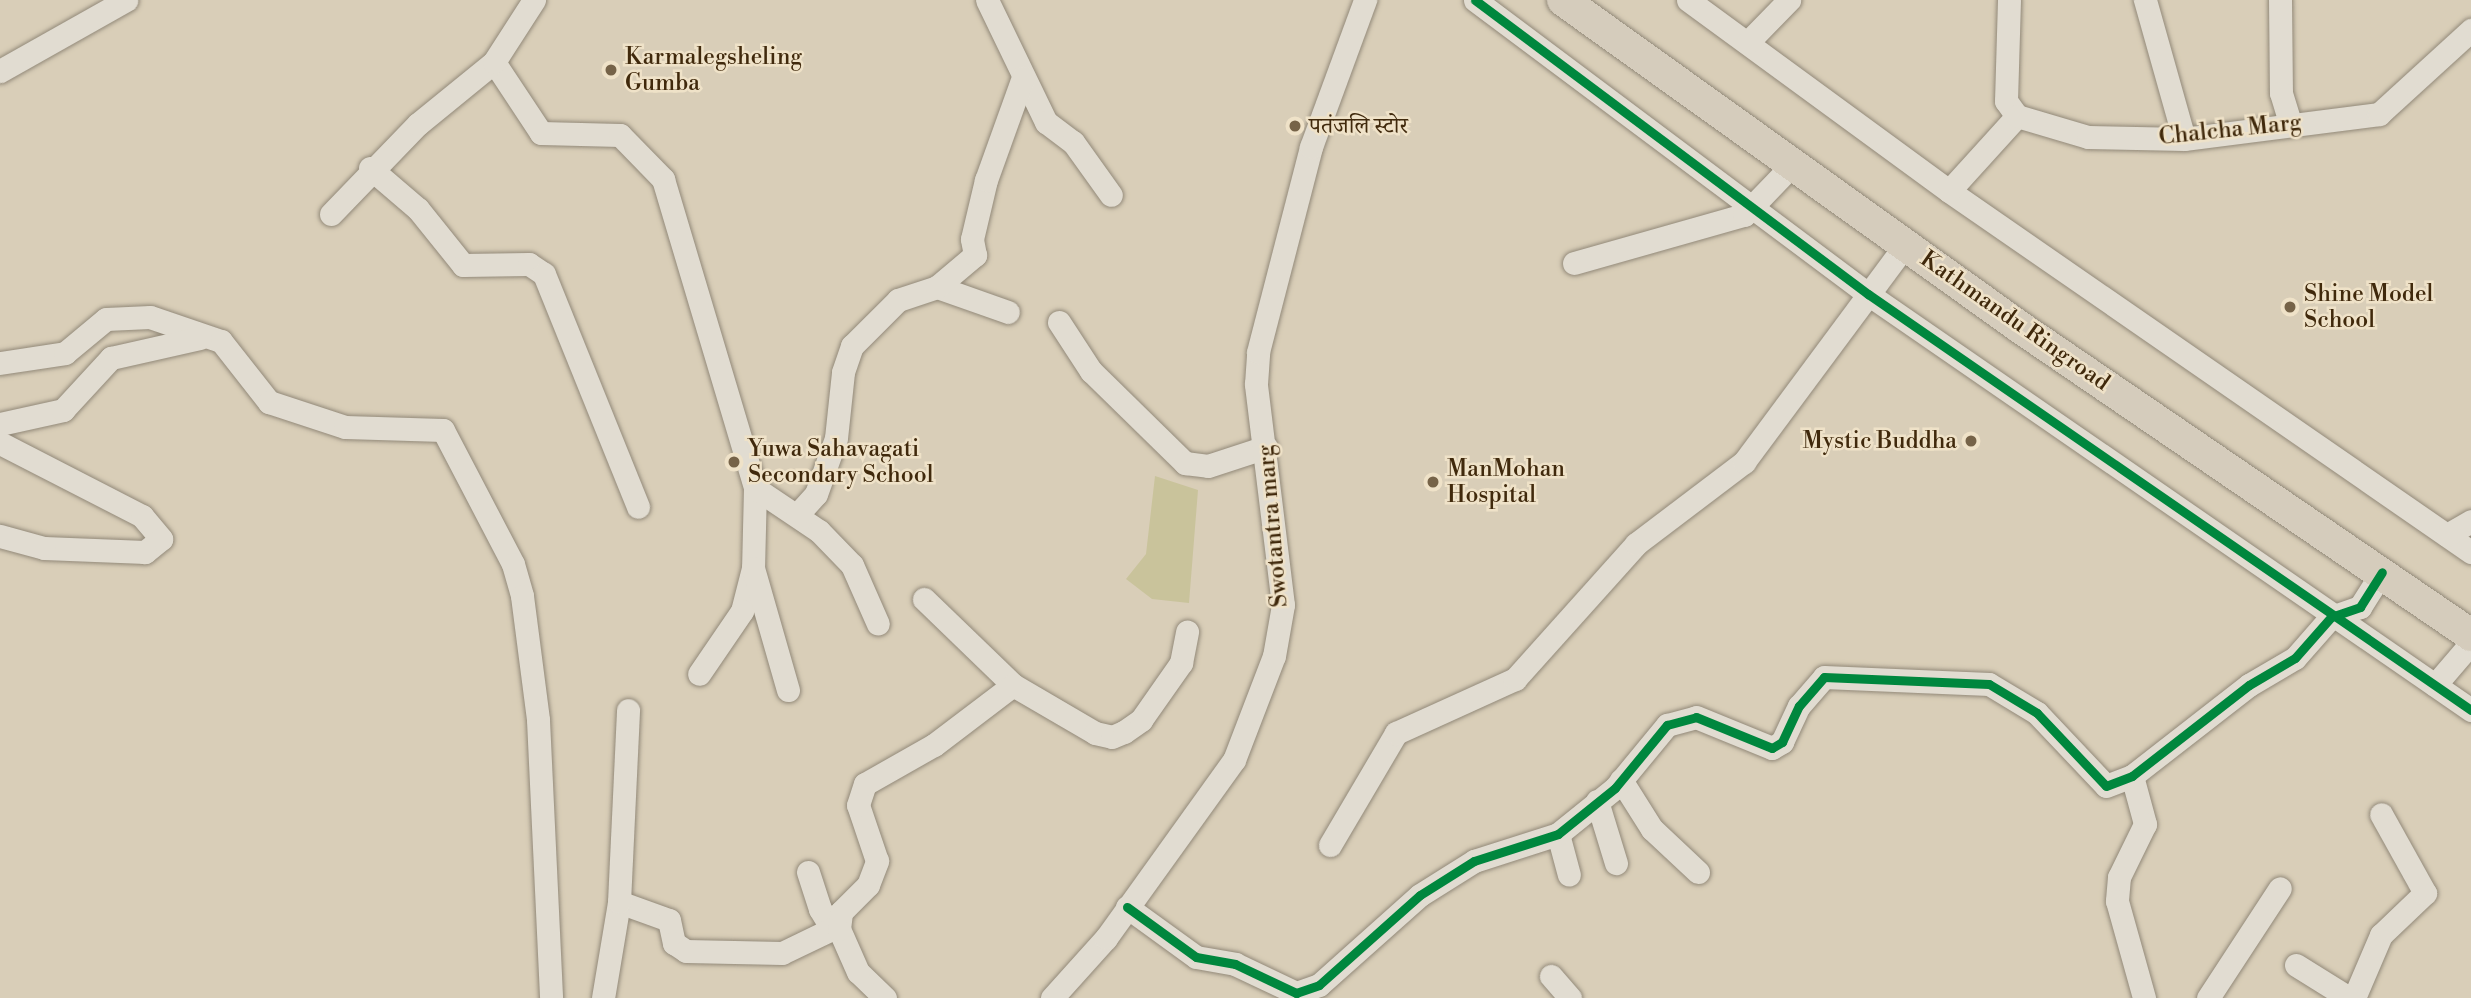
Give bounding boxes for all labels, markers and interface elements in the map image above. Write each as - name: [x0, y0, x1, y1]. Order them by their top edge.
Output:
- place label: Karmalegsheling Gumba: [625, 43, 802, 97]
- marker: Karmalegsheling Gumba: [603, 62, 619, 78]
- street label: Chalcha Marg: [2157, 109, 2303, 151]
- place label: पतंजलि स्टोर: [1309, 112, 1408, 140]
- marker: पतंजलि स्टोर: [1287, 118, 1303, 134]
- street label: Kathmandu Ringroad: [1915, 245, 2115, 397]
- place label: Shine Model School: [2304, 280, 2433, 334]
- marker: Shine Model School: [2282, 299, 2298, 315]
- place label: Mystic Buddha: [1802, 427, 1957, 455]
- marker: Mystic Buddha: [1963, 433, 1979, 449]
- place label: Yuwa Sahavagati Secondary School: [748, 435, 933, 489]
- street label: Swotantra marg: [1252, 444, 1294, 608]
- marker: Yuwa Sahavagati Secondary School: [726, 454, 742, 470]
- place label: ManMohan Hospital: [1447, 455, 1565, 509]
- marker: ManMohan Hospital: [1425, 474, 1441, 490]

